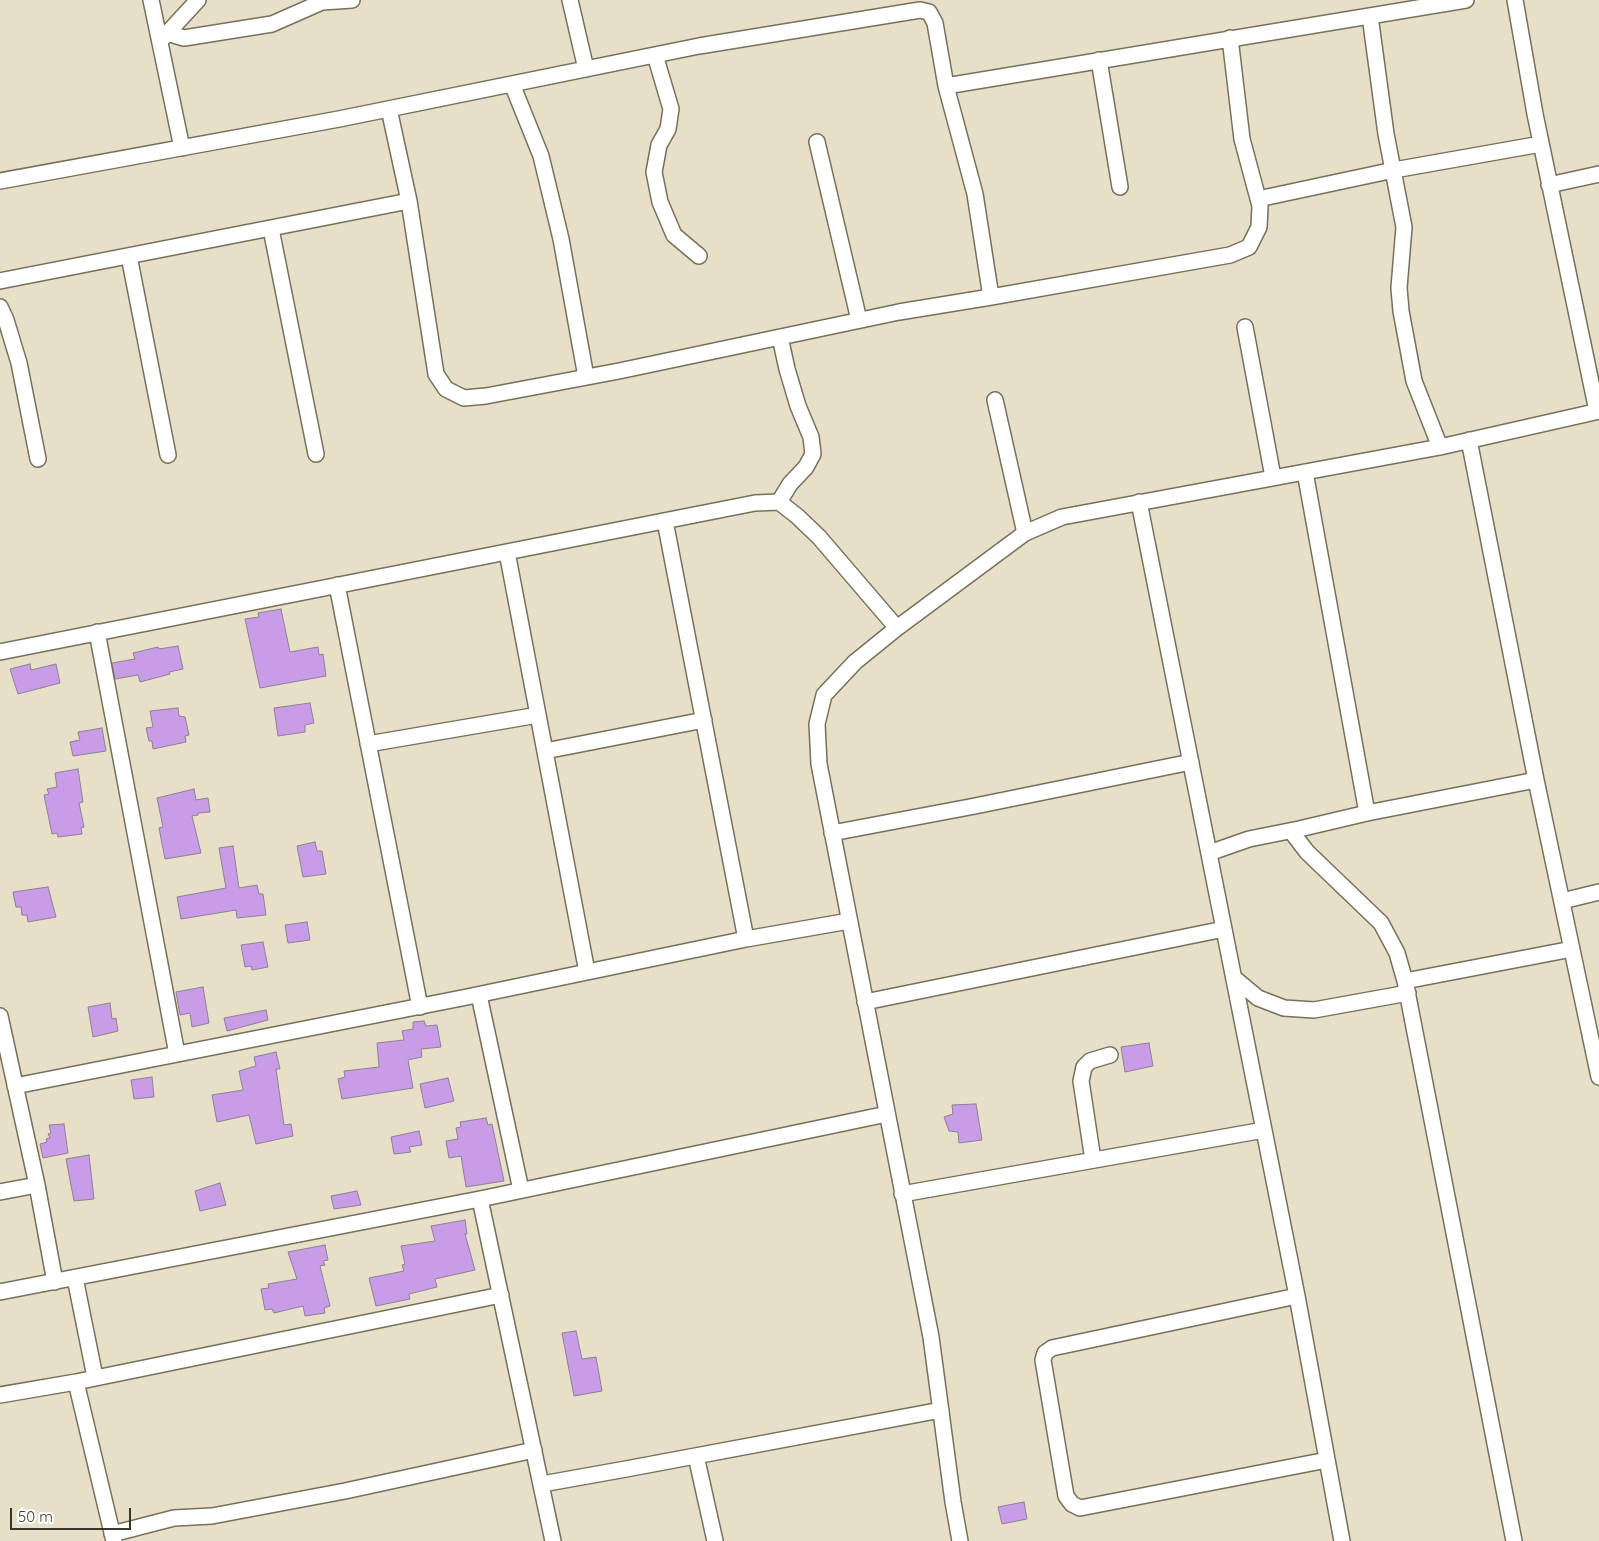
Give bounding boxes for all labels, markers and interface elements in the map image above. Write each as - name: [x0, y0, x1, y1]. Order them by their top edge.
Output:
- scale bar: [12, 1498, 134, 1530]
- text: 50 m: [18, 1507, 53, 1526]

